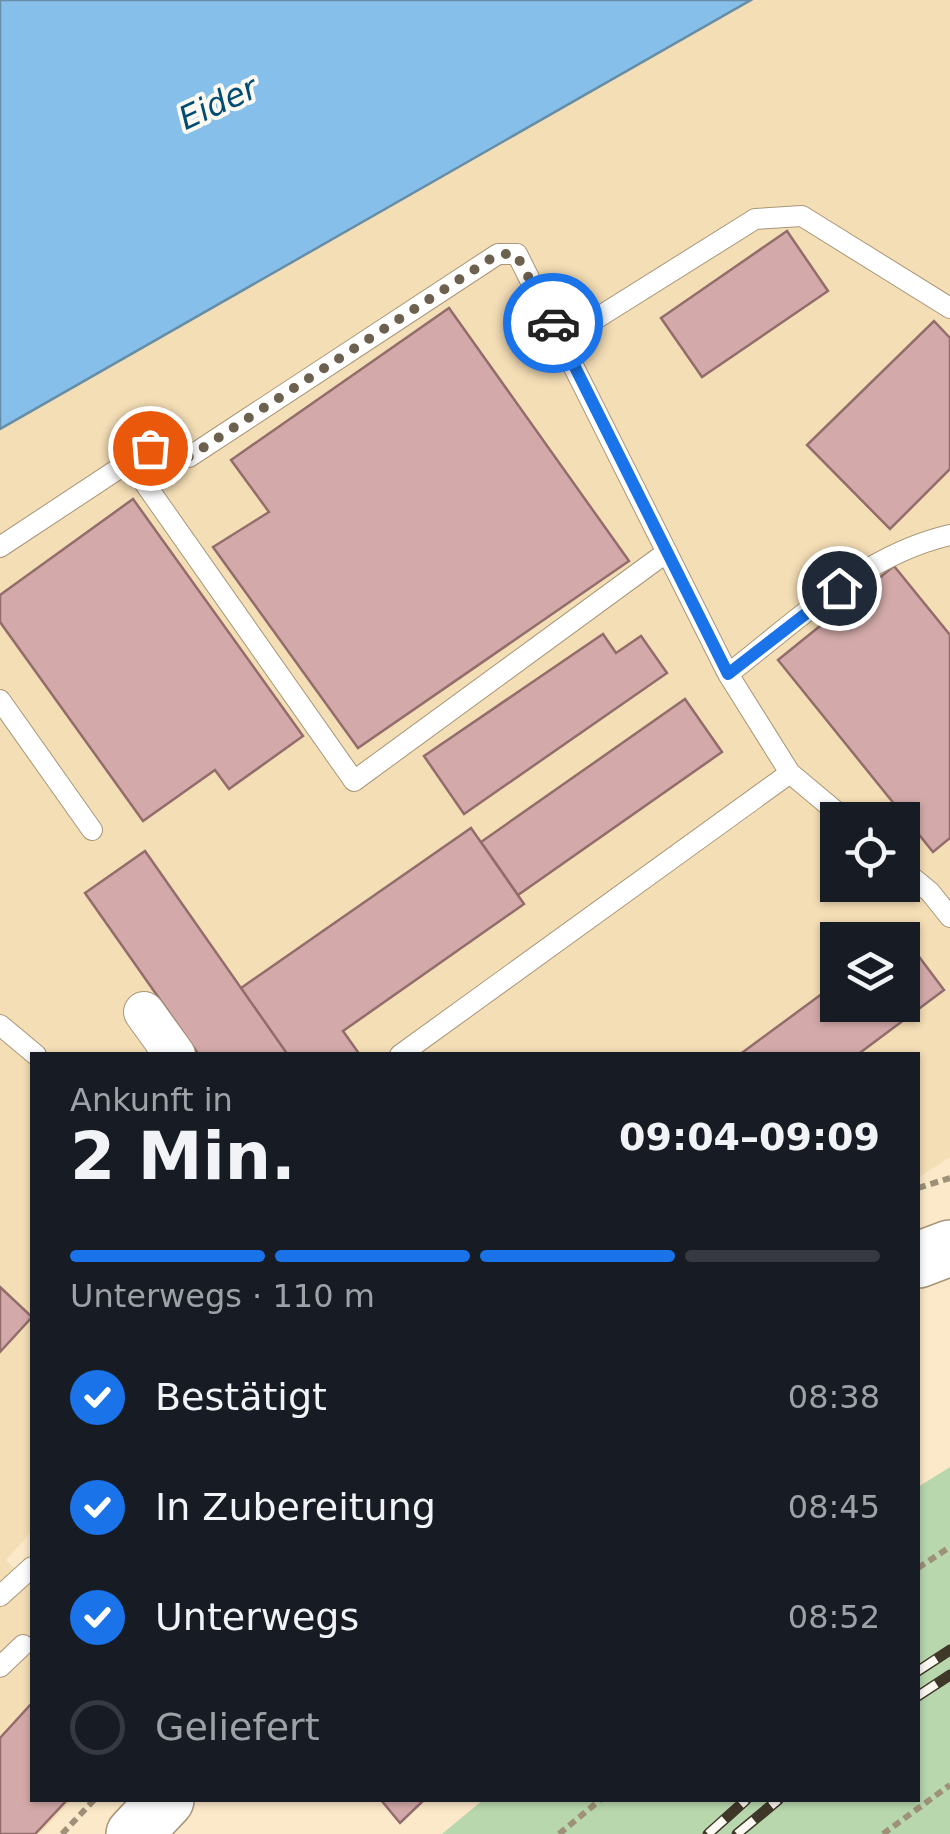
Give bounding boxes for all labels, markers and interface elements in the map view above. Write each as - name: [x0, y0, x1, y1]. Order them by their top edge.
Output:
- water label: Eider: [173, 68, 265, 138]
- courier: [503, 273, 603, 373]
- icon: car: [526, 296, 581, 351]
- pin: [108, 406, 193, 491]
- icon: bag: [123, 421, 178, 476]
- pin: [797, 546, 882, 631]
- icon: home: [812, 561, 867, 616]
- map controls: [820, 802, 920, 1022]
- button: locate: [820, 802, 920, 902]
- button: layers: [820, 922, 920, 1022]
- text: Ankunft in: [70, 1081, 233, 1119]
- text: 09:04–09:09: [619, 1115, 880, 1159]
- text: 2 Min.: [70, 1119, 296, 1194]
- text: Unterwegs · 110 m: [70, 1277, 375, 1315]
- icon: check: [70, 1370, 125, 1425]
- text: Bestätigt: [155, 1375, 327, 1419]
- text: 08:38: [788, 1378, 880, 1416]
- icon: check: [70, 1480, 125, 1535]
- text: In Zubereitung: [155, 1485, 436, 1529]
- text: 08:45: [788, 1488, 880, 1526]
- icon: check: [70, 1590, 125, 1645]
- text: Unterwegs: [155, 1595, 359, 1639]
- text: 08:52: [788, 1598, 880, 1636]
- text: Geliefert: [155, 1705, 320, 1749]

